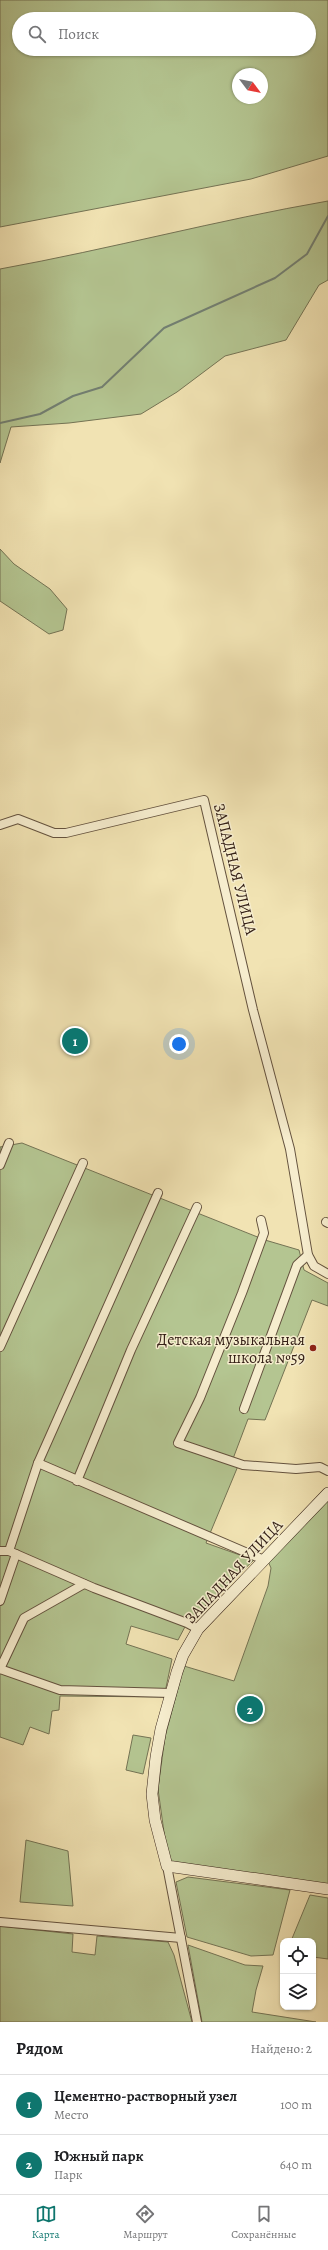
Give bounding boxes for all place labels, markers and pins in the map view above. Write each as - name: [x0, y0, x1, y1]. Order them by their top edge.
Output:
- pin: 1: [62, 1026, 88, 1056]
- place label: Детская музыкальная школа №59: [157, 1329, 305, 1369]
- marker: Детская музыкальная школа №59: [308, 1343, 318, 1353]
- pin: 2: [237, 1694, 263, 1724]

